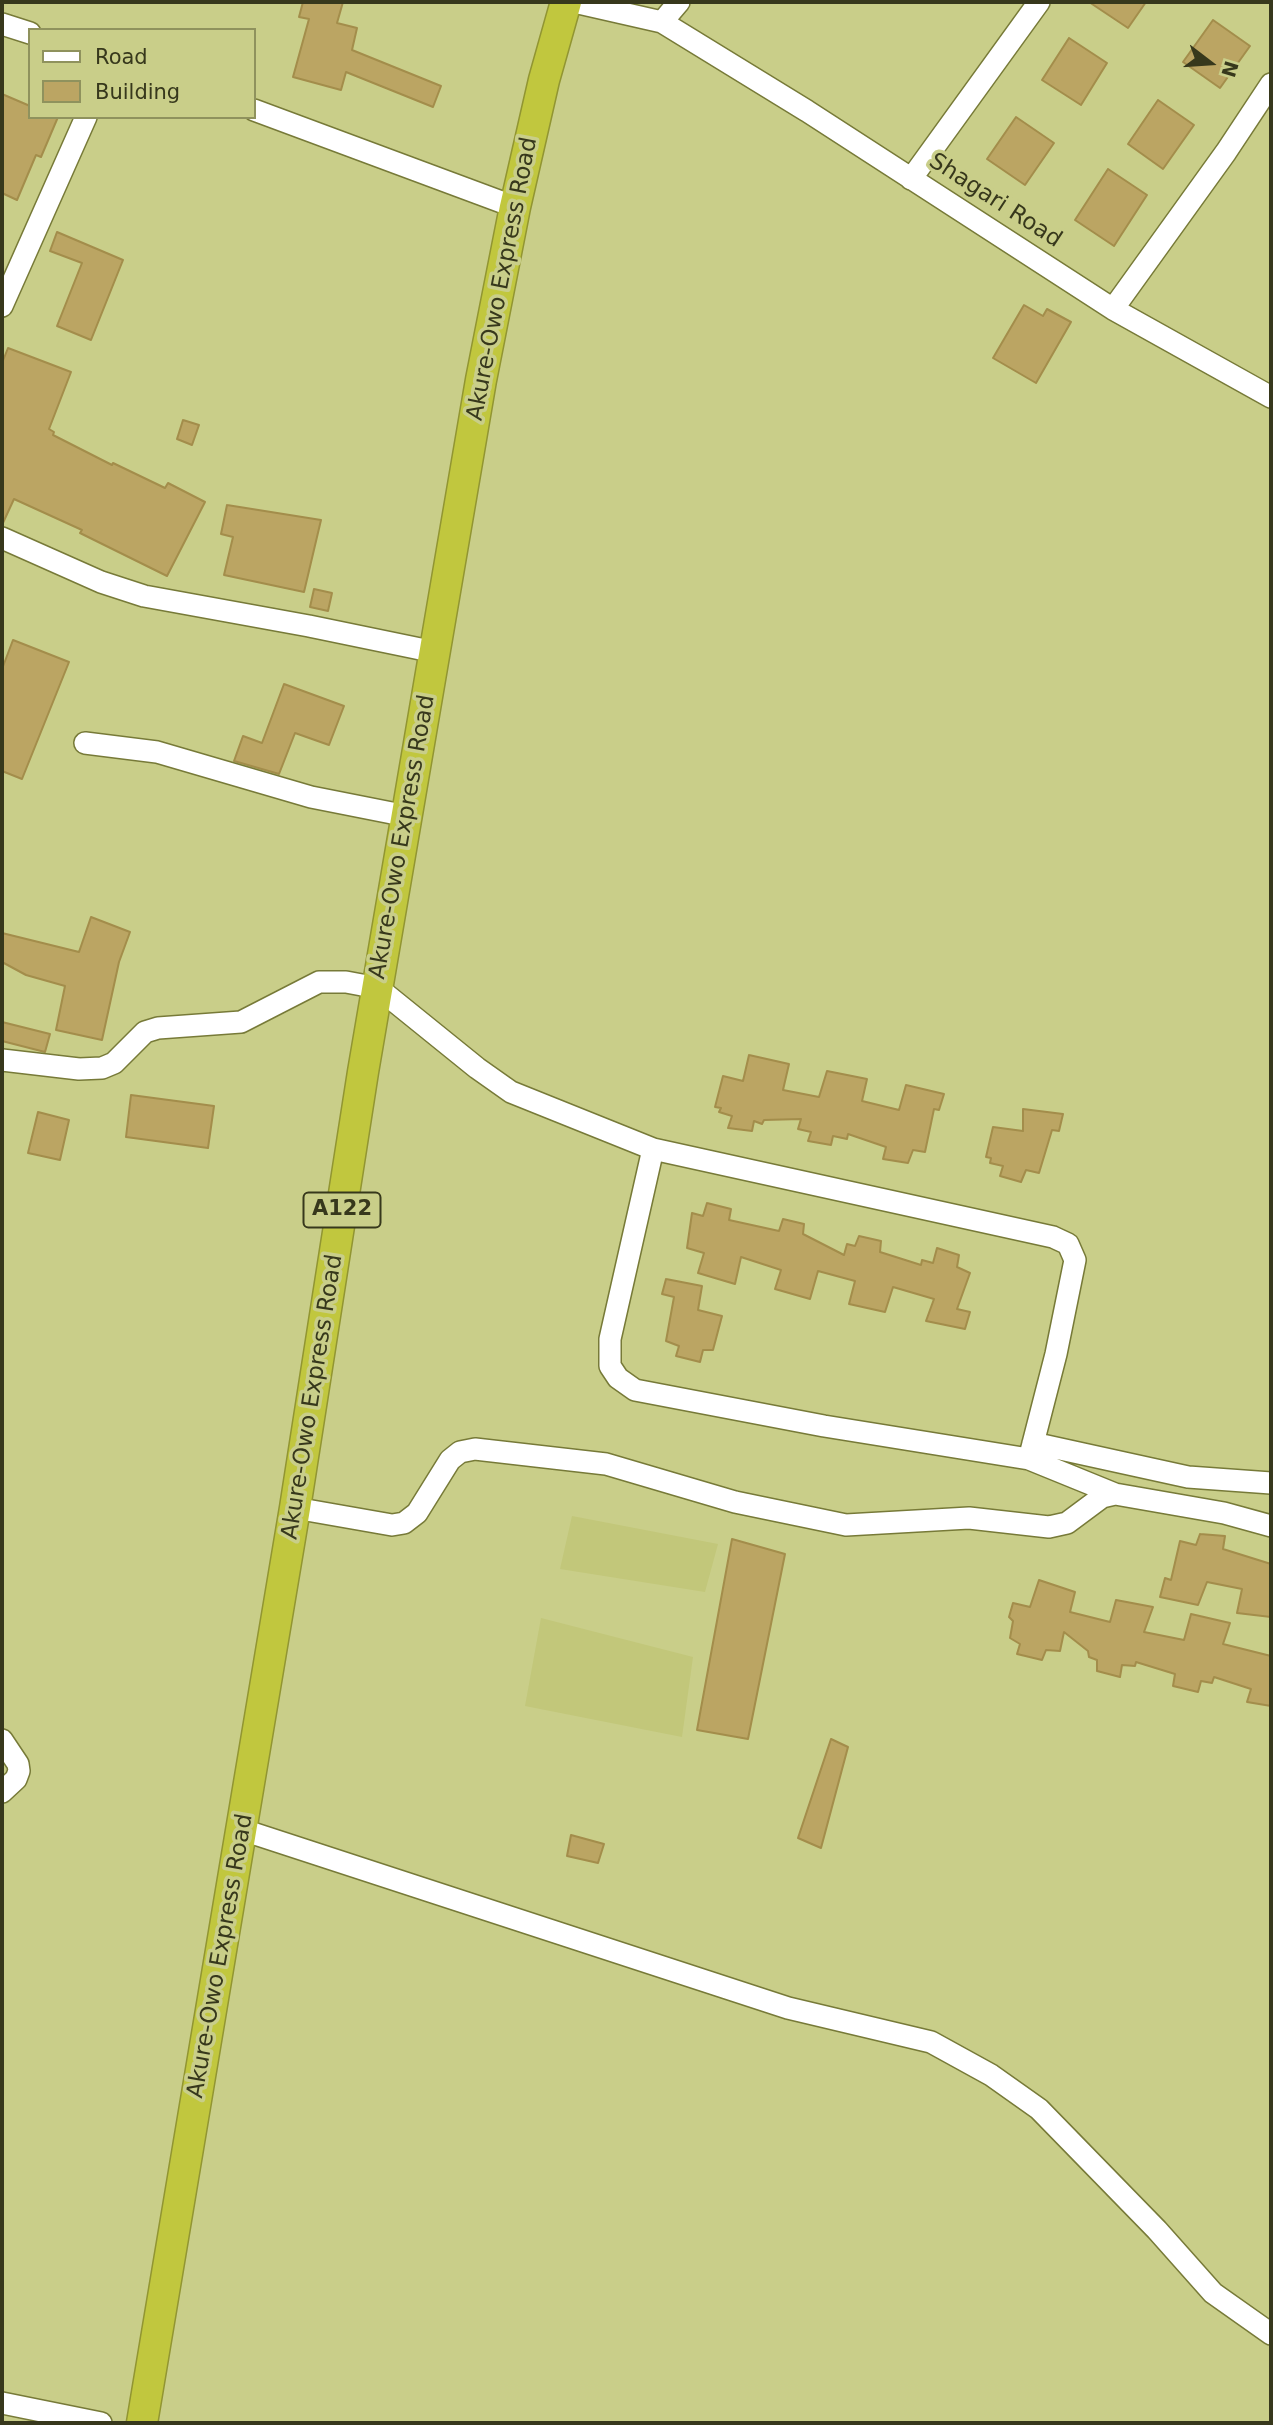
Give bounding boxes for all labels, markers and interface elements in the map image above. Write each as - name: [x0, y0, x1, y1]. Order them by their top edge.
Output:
- legend: [28, 28, 256, 119]
- north arrow: [1175, 28, 1245, 98]
- text: Road: [95, 45, 148, 69]
- text: N: [1217, 58, 1243, 80]
- text: Building: [95, 80, 180, 104]
- street label: Akure-Owo Express Road: [462, 135, 544, 423]
- street label: Shagari Road: [923, 148, 1067, 254]
- street label: Akure-Owo Express Road: [364, 693, 442, 981]
- road number: A122: [304, 1192, 380, 1228]
- street label: Akure-Owo Express Road: [277, 1253, 349, 1541]
- street label: Akure-Owo Express Road: [182, 1812, 260, 2100]

